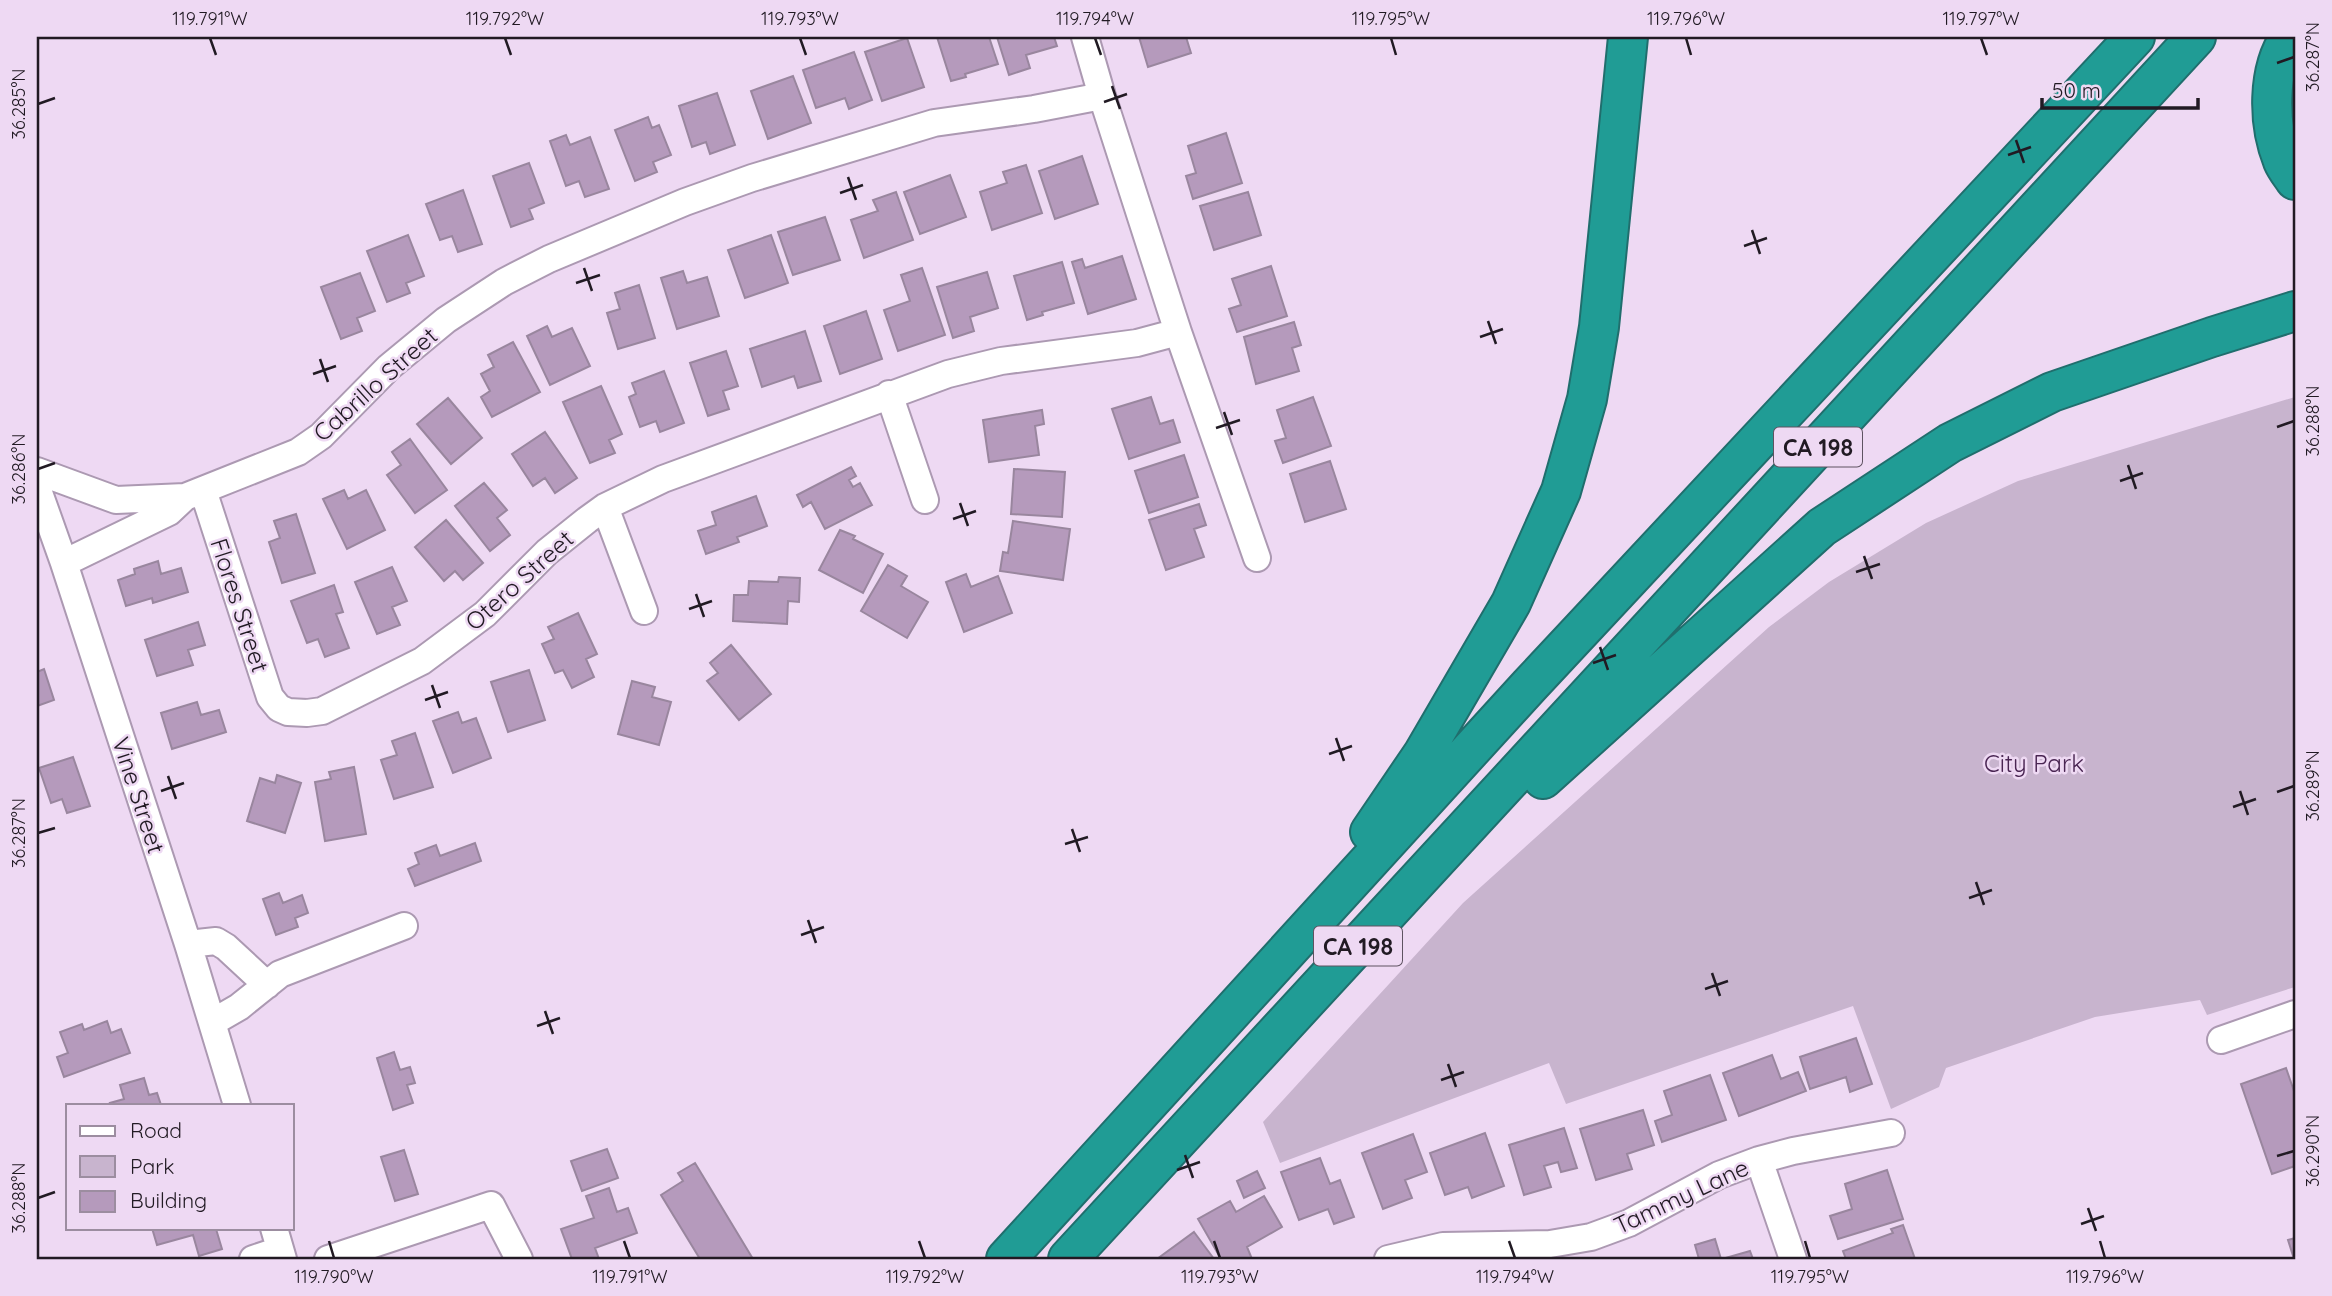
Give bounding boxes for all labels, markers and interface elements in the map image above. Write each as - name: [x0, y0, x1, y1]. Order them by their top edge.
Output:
- text: 119.791°W: [172, 7, 248, 30]
- text: 119.792°W: [466, 7, 544, 30]
- text: 119.793°W: [761, 7, 839, 30]
- text: 119.794°W: [1056, 7, 1134, 30]
- text: 119.795°W: [1352, 7, 1430, 30]
- text: 119.796°W: [1647, 7, 1725, 30]
- text: 119.797°W: [1942, 7, 2020, 30]
- text: 36.287°N: [2301, 22, 2324, 92]
- scale bar: [2042, 66, 2197, 110]
- text: 36.285°N: [7, 69, 30, 139]
- text: 50 m: [2052, 77, 2101, 103]
- street label: Cabrillo Street: [307, 320, 443, 448]
- text: 36.288°N: [2301, 386, 2324, 456]
- road number: CA 198: [1774, 428, 1862, 466]
- text: 36.286°N: [7, 434, 30, 504]
- street label: Otero Street: [459, 524, 579, 636]
- street label: Flores Street: [204, 534, 276, 676]
- street label: Vine Street: [106, 733, 172, 857]
- park label: City Park: [1984, 748, 2084, 778]
- text: 36.289°N: [2301, 750, 2324, 822]
- text: 36.287°N: [7, 798, 30, 868]
- road number: CA 198: [1314, 926, 1402, 965]
- legend: [66, 1104, 294, 1230]
- text: 36.290°N: [2301, 1115, 2324, 1187]
- text: Road: [130, 1117, 182, 1143]
- street label: Tammy Lane: [1609, 1152, 1753, 1240]
- text: Park: [130, 1153, 174, 1179]
- text: 36.288°N: [7, 1163, 30, 1233]
- text: Building: [130, 1187, 207, 1213]
- text: 119.790°W: [294, 1265, 374, 1288]
- text: 119.791°W: [592, 1265, 668, 1288]
- text: 119.792°W: [886, 1265, 964, 1288]
- text: 119.793°W: [1181, 1265, 1259, 1288]
- text: 119.794°W: [1476, 1265, 1554, 1288]
- text: 119.795°W: [1771, 1265, 1849, 1288]
- text: 119.796°W: [2066, 1265, 2144, 1288]

